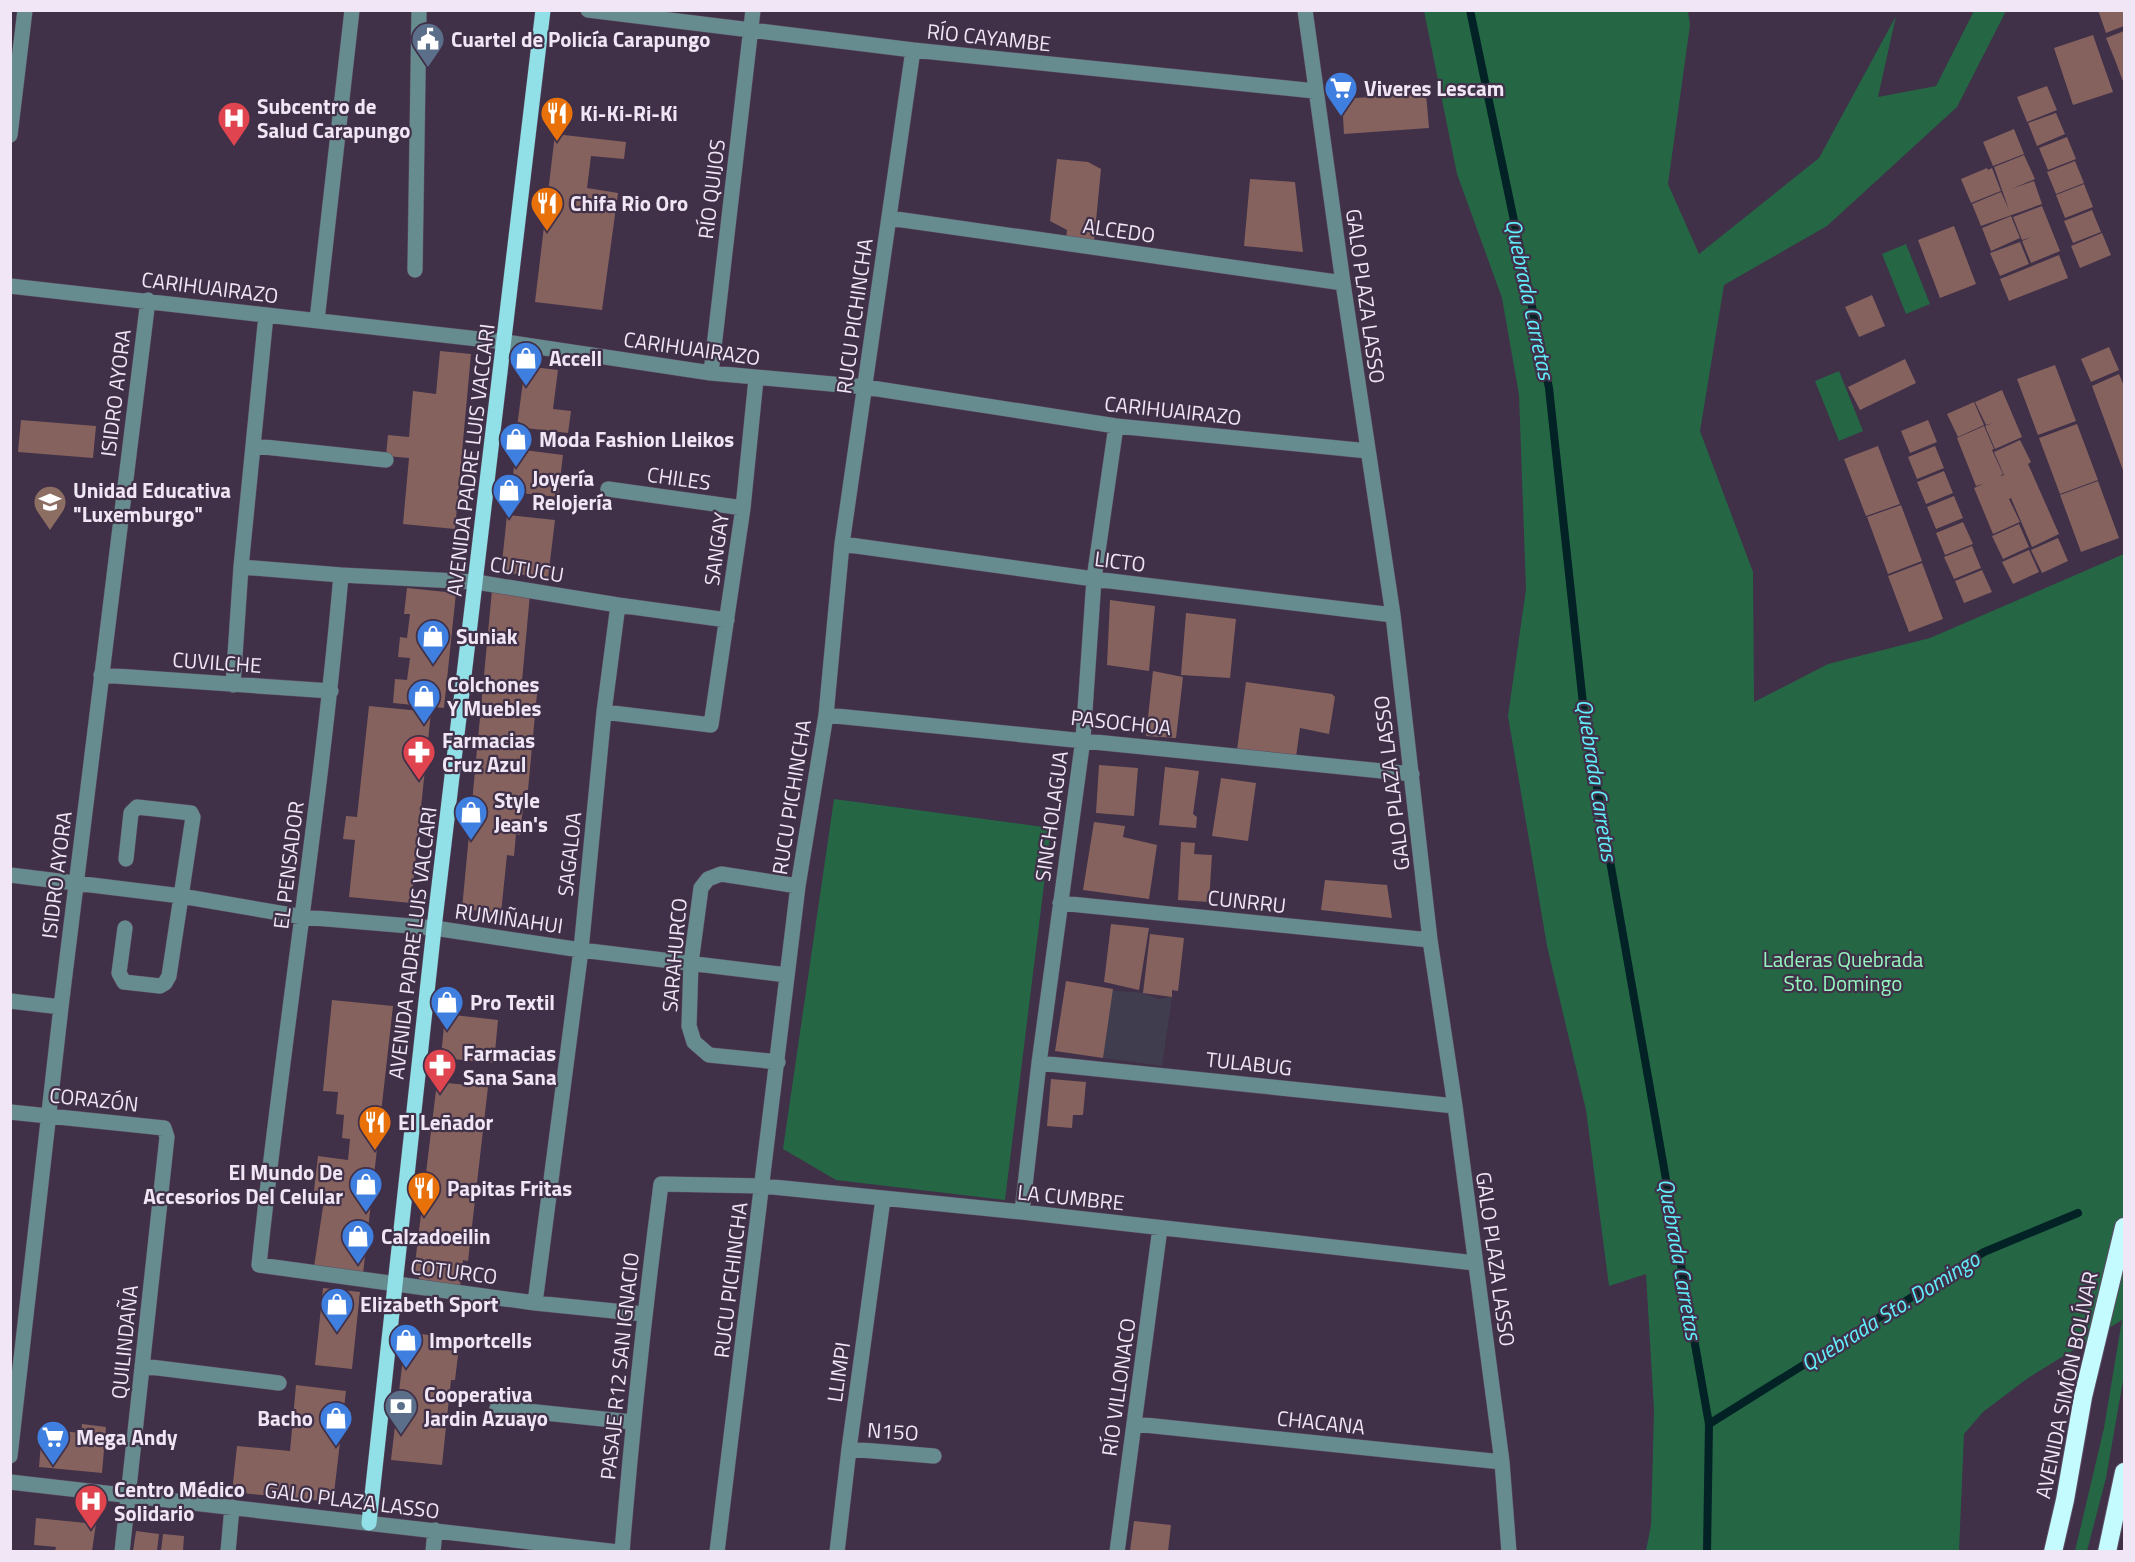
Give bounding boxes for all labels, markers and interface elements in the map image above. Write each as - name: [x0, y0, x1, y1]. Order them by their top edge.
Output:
- street label: RÍO CAYAMBE: [925, 15, 1053, 59]
- public building icon: Cuartel de Policía Carapungo: [410, 21, 446, 68]
- place label: Cuartel de Policía Carapungo: [451, 23, 710, 55]
- supermarket icon: Viveres Lescam: [1323, 70, 1359, 117]
- place label: Viveres Lescam: [1364, 72, 1504, 104]
- place label: Subcentro de Salud Carapungo: [257, 90, 410, 146]
- restaurant icon: Ki-Ki-Ri-Ki: [539, 95, 575, 142]
- place label: Ki-Ki-Ri-Ki: [580, 97, 678, 129]
- hospital icon: Subcentro de Salud Carapungo: [216, 100, 252, 147]
- street label: RÍO QUIJOS: [689, 137, 733, 241]
- restaurant icon: Chifa Rio Oro: [529, 185, 565, 232]
- place label: Chifa Rio Oro: [570, 187, 688, 219]
- street label: GALO PLAZA LASSO: [1338, 207, 1394, 385]
- street label: ALCEDO: [1081, 209, 1157, 251]
- water label: Quebrada Carretas: [1496, 215, 1564, 384]
- street label: RUCU PICHINCHA: [827, 236, 881, 396]
- street label: CARIHUAIRAZO: [140, 263, 280, 311]
- street label: AVENIDA PADRE LUIS VACCARI: [437, 322, 503, 598]
- street label: CARIHUAIRAZO: [622, 323, 762, 373]
- street label: ISIDRO AYORA: [91, 327, 139, 458]
- shop icon: Accell: [508, 340, 544, 387]
- place label: Accell: [549, 342, 602, 374]
- street label: CARIHUAIRAZO: [1103, 387, 1243, 433]
- shop icon: Moda Fashion Lleikos: [498, 421, 534, 468]
- place label: Moda Fashion Lleikos: [539, 423, 734, 455]
- street label: CHILES: [645, 458, 713, 498]
- place label: Joyería Relojería: [532, 462, 613, 518]
- shop icon: Joyería Relojería: [491, 472, 527, 519]
- place label: Unidad Educativa "Luxemburgo": [73, 474, 231, 530]
- school or university icon: Unidad Educativa "Luxemburgo": [32, 484, 68, 531]
- street label: SANGAY: [695, 510, 737, 588]
- street label: LICTO: [1093, 542, 1147, 580]
- street label: CUTUCU: [488, 547, 566, 591]
- shop icon: Suniak: [415, 618, 451, 665]
- place label: Suniak: [456, 620, 518, 652]
- street label: CUVILCHE: [171, 643, 263, 681]
- place label: Colchones Y Muebles: [447, 668, 541, 724]
- shop icon: Colchones Y Muebles: [406, 678, 442, 725]
- street label: GALO PLAZA LASSO: [1364, 694, 1418, 872]
- water label: Quebrada Carretas: [1567, 697, 1627, 865]
- street label: PASOCHOA: [1069, 701, 1173, 743]
- street label: RUCU PICHINCHA: [763, 717, 819, 877]
- place label: Farmacias Cruz Azul: [442, 724, 535, 780]
- pharmacy icon: Farmacias Cruz Azul: [401, 734, 437, 781]
- street label: SINCHOLAGUA: [1026, 748, 1076, 883]
- place label: Style Jean's: [494, 784, 548, 840]
- shop icon: Style Jean's: [453, 794, 489, 841]
- street label: EL PENSADOR: [264, 799, 312, 931]
- street label: AVENIDA PADRE LUIS VACCARI: [379, 805, 445, 1081]
- street label: ISIDRO AYORA: [32, 809, 80, 940]
- street label: SAGALOA: [549, 810, 589, 898]
- street label: CUNRRU: [1206, 881, 1288, 921]
- street label: RUMIÑAHUI: [453, 895, 565, 941]
- street label: SARAHURCO: [653, 896, 695, 1014]
- park label: Laderas Quebrada Sto. Domingo: [1763, 943, 1924, 999]
- shop icon: Pro Textil: [429, 984, 465, 1031]
- place label: Pro Textil: [470, 986, 555, 1018]
- place label: Farmacias Sana Sana: [463, 1037, 557, 1093]
- street label: TULABUG: [1204, 1043, 1294, 1083]
- pharmacy icon: Farmacias Sana Sana: [422, 1047, 458, 1094]
- street label: CORAZÓN: [48, 1078, 140, 1120]
- restaurant icon: El Leñador: [357, 1104, 393, 1151]
- place label: El Leñador: [398, 1106, 494, 1138]
- place label: El Mundo De Accesorios Del Celular: [143, 1156, 343, 1212]
- shop icon: El Mundo De Accesorios Del Celular: [348, 1166, 384, 1213]
- restaurant icon: Papitas Fritas: [406, 1170, 442, 1217]
- street label: GALO PLAZA LASSO: [1468, 1170, 1524, 1348]
- place label: Papitas Fritas: [447, 1172, 572, 1204]
- street label: LA CUMBRE: [1016, 1175, 1126, 1219]
- water label: Quebrada Carretas: [1649, 1176, 1711, 1344]
- street label: RUCU PICHINCHA: [705, 1200, 755, 1360]
- shop icon: Calzadoeilin: [340, 1218, 376, 1265]
- place label: Calzadoeilin: [381, 1220, 491, 1252]
- water label: Quebrada Sto. Domingo: [1794, 1241, 1987, 1380]
- street label: COTURCO: [409, 1250, 499, 1292]
- street label: PASAJE R12 SAN IGNACIO: [591, 1251, 647, 1481]
- street label: AVENIDA SIMÓN BOLÍVAR: [2026, 1268, 2106, 1502]
- street label: QUILINDAÑA: [102, 1283, 146, 1401]
- shop icon: Elizabeth Sport: [319, 1286, 355, 1333]
- place label: Elizabeth Sport: [360, 1288, 499, 1320]
- street label: RÍO VILLONACO: [1092, 1316, 1144, 1458]
- shop icon: Importcells: [388, 1322, 424, 1369]
- place label: Importcells: [429, 1324, 532, 1356]
- street label: LLIMPI: [818, 1340, 858, 1404]
- place label: Cooperativa Jardin Azuayo: [424, 1378, 548, 1434]
- bank icon: Cooperativa Jardin Azuayo: [383, 1388, 419, 1435]
- shop icon: Bacho: [318, 1400, 354, 1447]
- street label: CHACANA: [1275, 1401, 1367, 1443]
- place label: Bacho: [257, 1402, 313, 1434]
- street label: N15O: [866, 1413, 920, 1449]
- supermarket icon: Mega Andy: [35, 1419, 71, 1466]
- place label: Mega Andy: [76, 1421, 178, 1453]
- place label: Centro Médico Solidario: [114, 1473, 245, 1529]
- street label: GALO PLAZA LASSO: [263, 1473, 441, 1527]
- hospital icon: Centro Médico Solidario: [73, 1483, 109, 1530]

